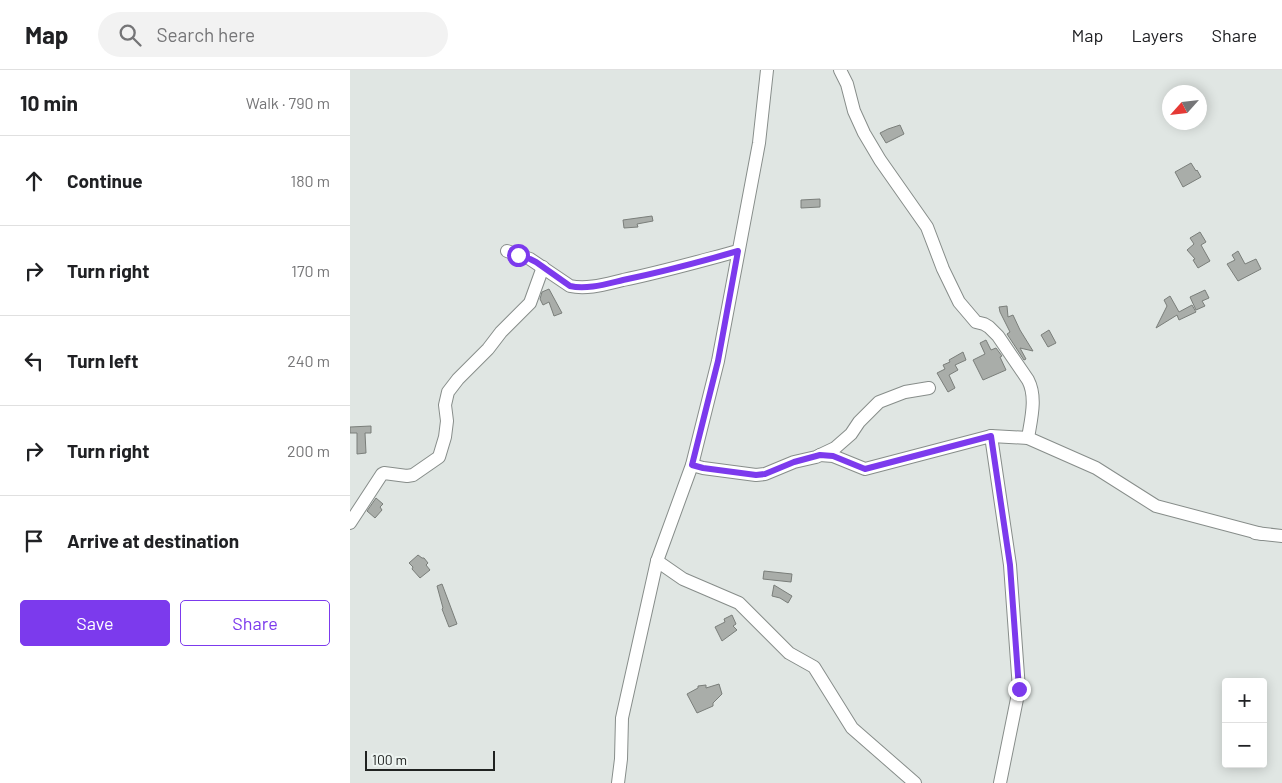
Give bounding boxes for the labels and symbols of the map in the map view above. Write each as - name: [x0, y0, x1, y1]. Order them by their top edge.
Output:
- north arrow: [1162, 85, 1207, 130]
- route start: [507, 244, 530, 267]
- route end: [1008, 678, 1031, 701]
- scale bar: [365, 748, 495, 771]

